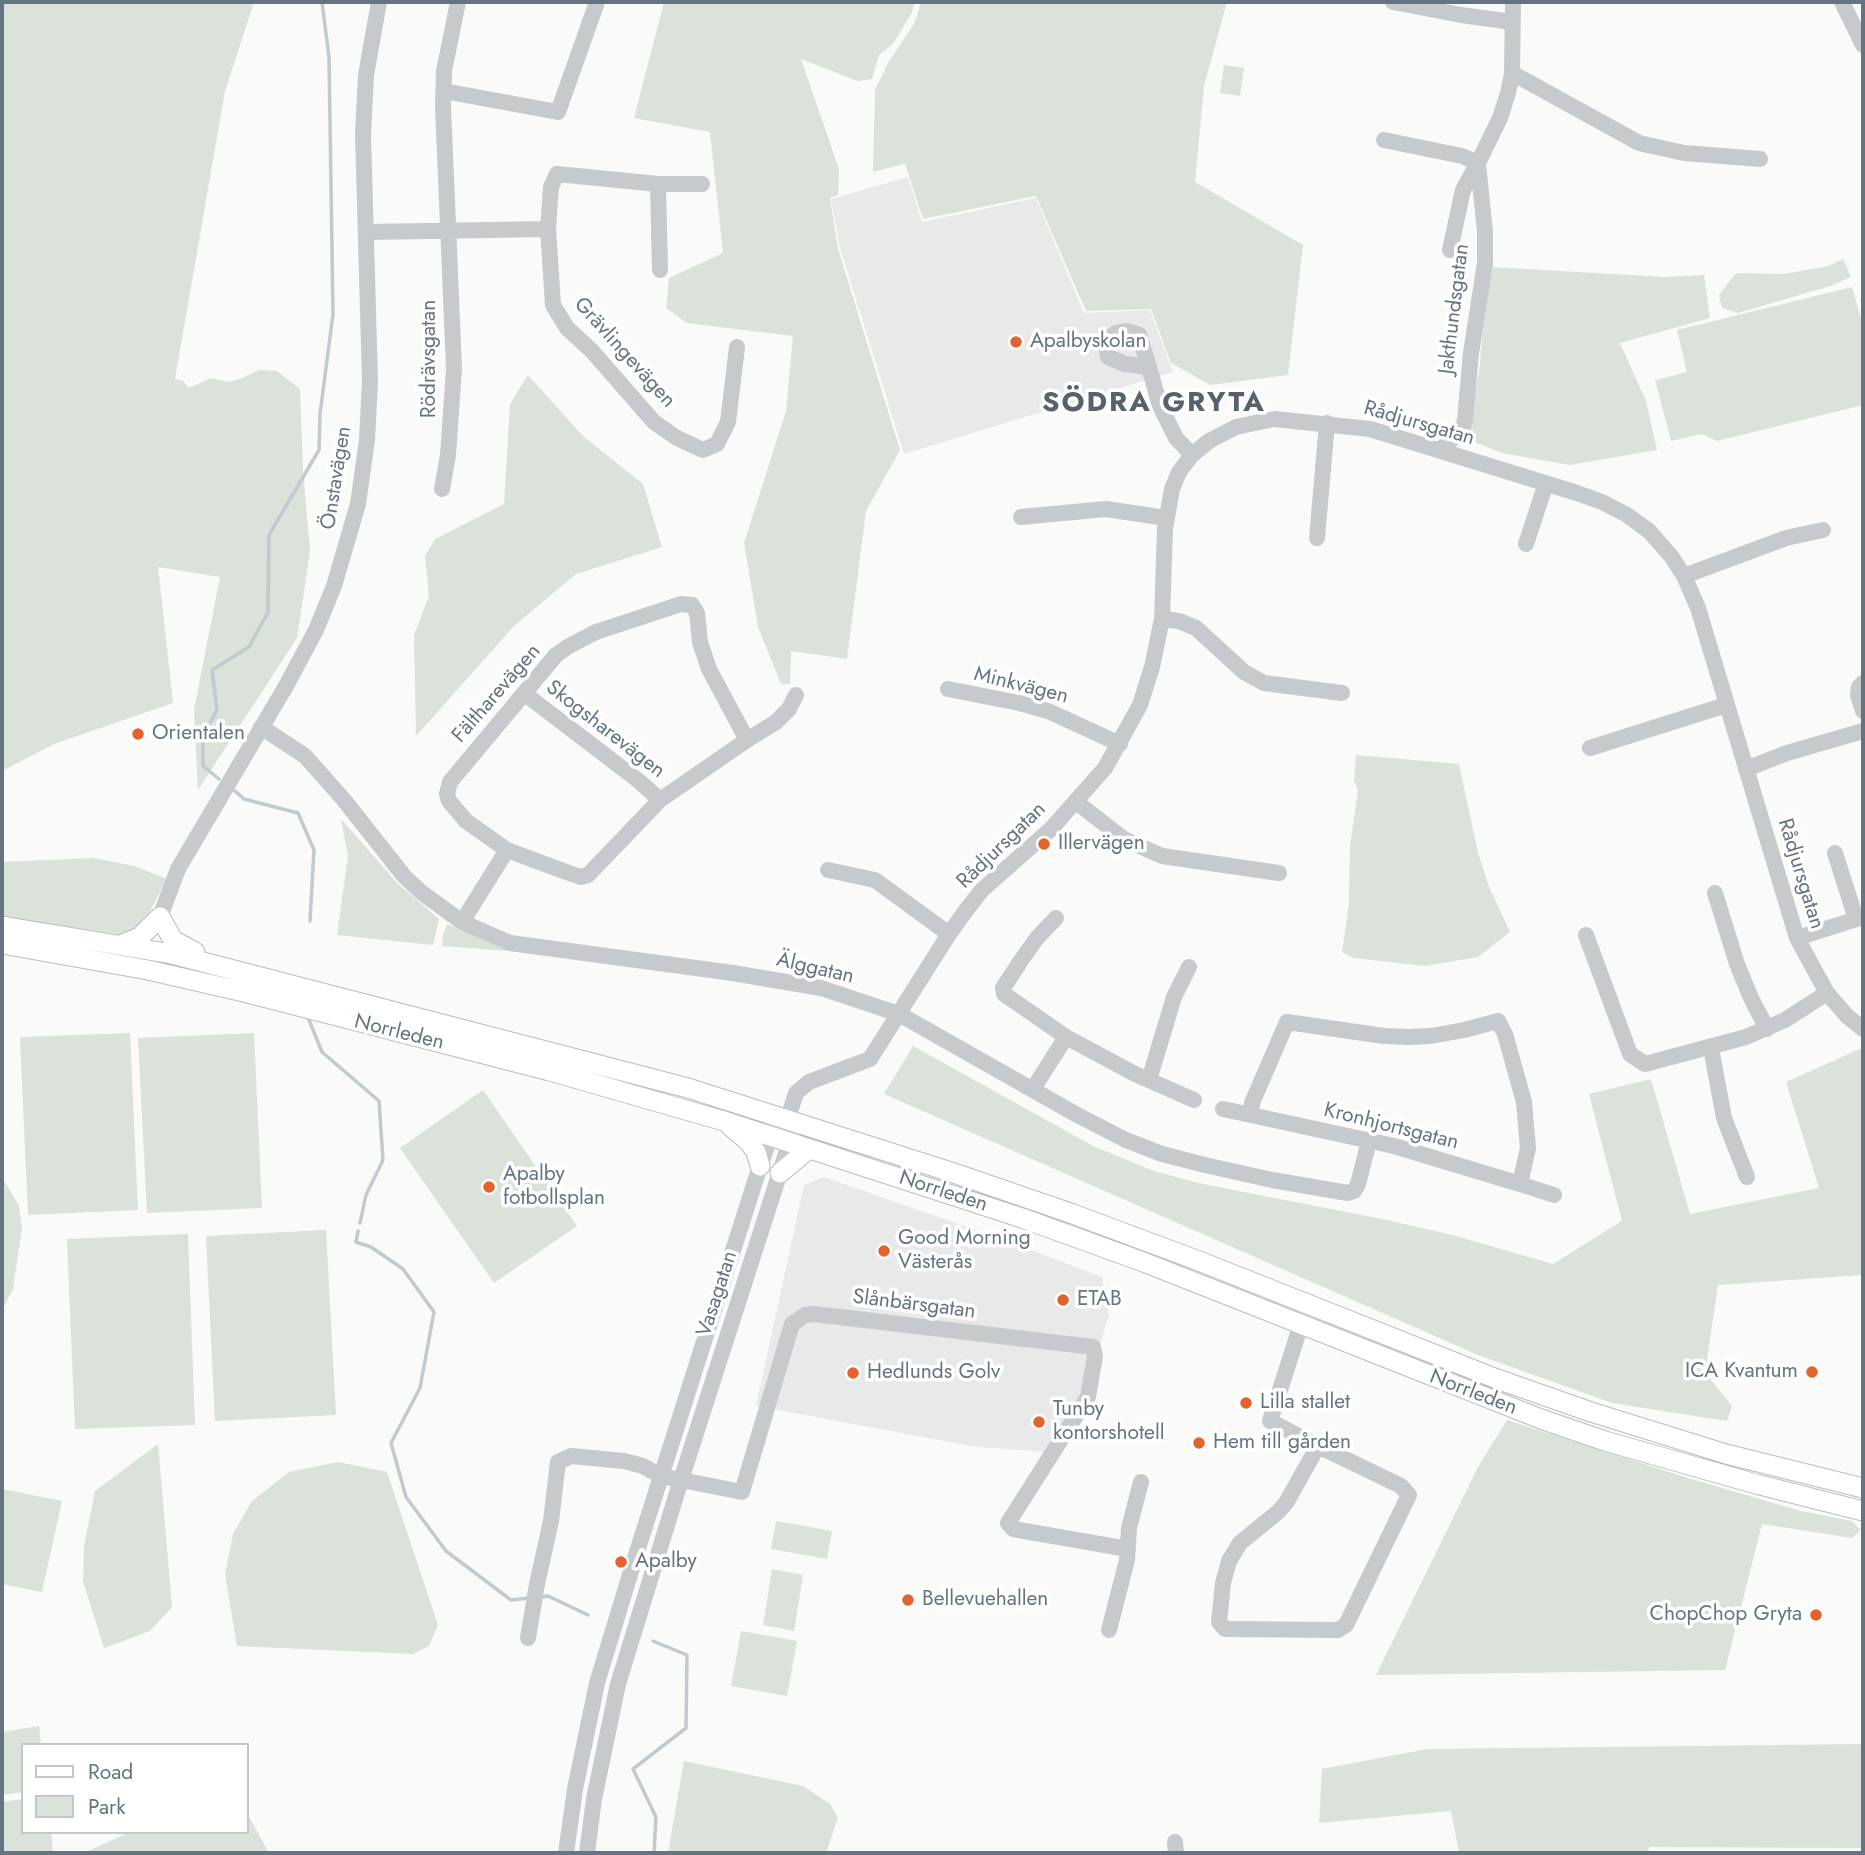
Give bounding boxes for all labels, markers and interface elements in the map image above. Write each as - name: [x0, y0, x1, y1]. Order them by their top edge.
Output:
- street label: Jakthundsgatan: [1435, 242, 1475, 376]
- street label: Grävlingevägen: [568, 293, 680, 413]
- street label: Rödrävsgatan: [417, 300, 443, 418]
- place label: Apalbyskolan: [1030, 329, 1146, 355]
- marker: Apalbyskolan: [1008, 334, 1024, 350]
- district label: SÖDRA GRYTA: [1043, 387, 1265, 421]
- street label: Rådjursgatan: [1361, 396, 1477, 452]
- street label: Önstavägen: [316, 424, 358, 532]
- street label: Fältharevägen: [447, 640, 547, 748]
- street label: Minkvägen: [971, 662, 1071, 710]
- street label: Skogsharevägen: [540, 676, 670, 784]
- place label: Orientalen: [152, 721, 245, 747]
- marker: Orientalen: [130, 726, 146, 742]
- street label: Rådjursgatan: [952, 797, 1052, 895]
- street label: Rådjursgatan: [1771, 816, 1829, 932]
- place label: Illervägen: [1058, 831, 1145, 857]
- marker: Illervägen: [1036, 836, 1052, 852]
- street label: Älggatan: [774, 948, 856, 990]
- street label: Norrleden: [352, 1010, 446, 1056]
- street label: Kronhjortsgatan: [1321, 1098, 1461, 1156]
- place label: Apalby fotbollsplan: [503, 1162, 605, 1212]
- street label: Norrleden: [896, 1166, 990, 1218]
- marker: Apalby fotbollsplan: [481, 1179, 497, 1195]
- place label: Good Morning Västerås: [898, 1226, 1031, 1276]
- marker: Good Morning Västerås: [876, 1243, 892, 1259]
- street label: Vasagatan: [692, 1248, 744, 1340]
- street label: Slånbärsgatan: [851, 1285, 977, 1325]
- place label: ETAB: [1077, 1287, 1122, 1313]
- marker: ETAB: [1055, 1292, 1071, 1308]
- place label: ICA Kvantum: [1685, 1359, 1798, 1385]
- place label: Hedlunds Golv: [867, 1360, 1000, 1386]
- marker: ICA Kvantum: [1804, 1364, 1820, 1380]
- marker: Hedlunds Golv: [845, 1365, 861, 1381]
- street label: Norrleden: [1426, 1365, 1520, 1421]
- place label: Lilla stallet: [1260, 1390, 1350, 1416]
- marker: Lilla stallet: [1238, 1395, 1254, 1411]
- place label: Tunby kontorshotell: [1053, 1397, 1165, 1447]
- marker: Tunby kontorshotell: [1031, 1414, 1047, 1430]
- place label: Hem till gården: [1213, 1430, 1351, 1456]
- marker: Hem till gården: [1191, 1435, 1207, 1451]
- place label: Apalby: [635, 1549, 697, 1575]
- marker: Apalby: [613, 1554, 629, 1570]
- place label: Bellevuehallen: [922, 1587, 1048, 1613]
- marker: Bellevuehallen: [900, 1592, 916, 1608]
- place label: ChopChop Gryta: [1650, 1602, 1802, 1628]
- marker: ChopChop Gryta: [1808, 1607, 1824, 1623]
- legend: [21, 1743, 248, 1834]
- text: Road: [88, 1757, 133, 1787]
- text: Park: [88, 1792, 125, 1822]

